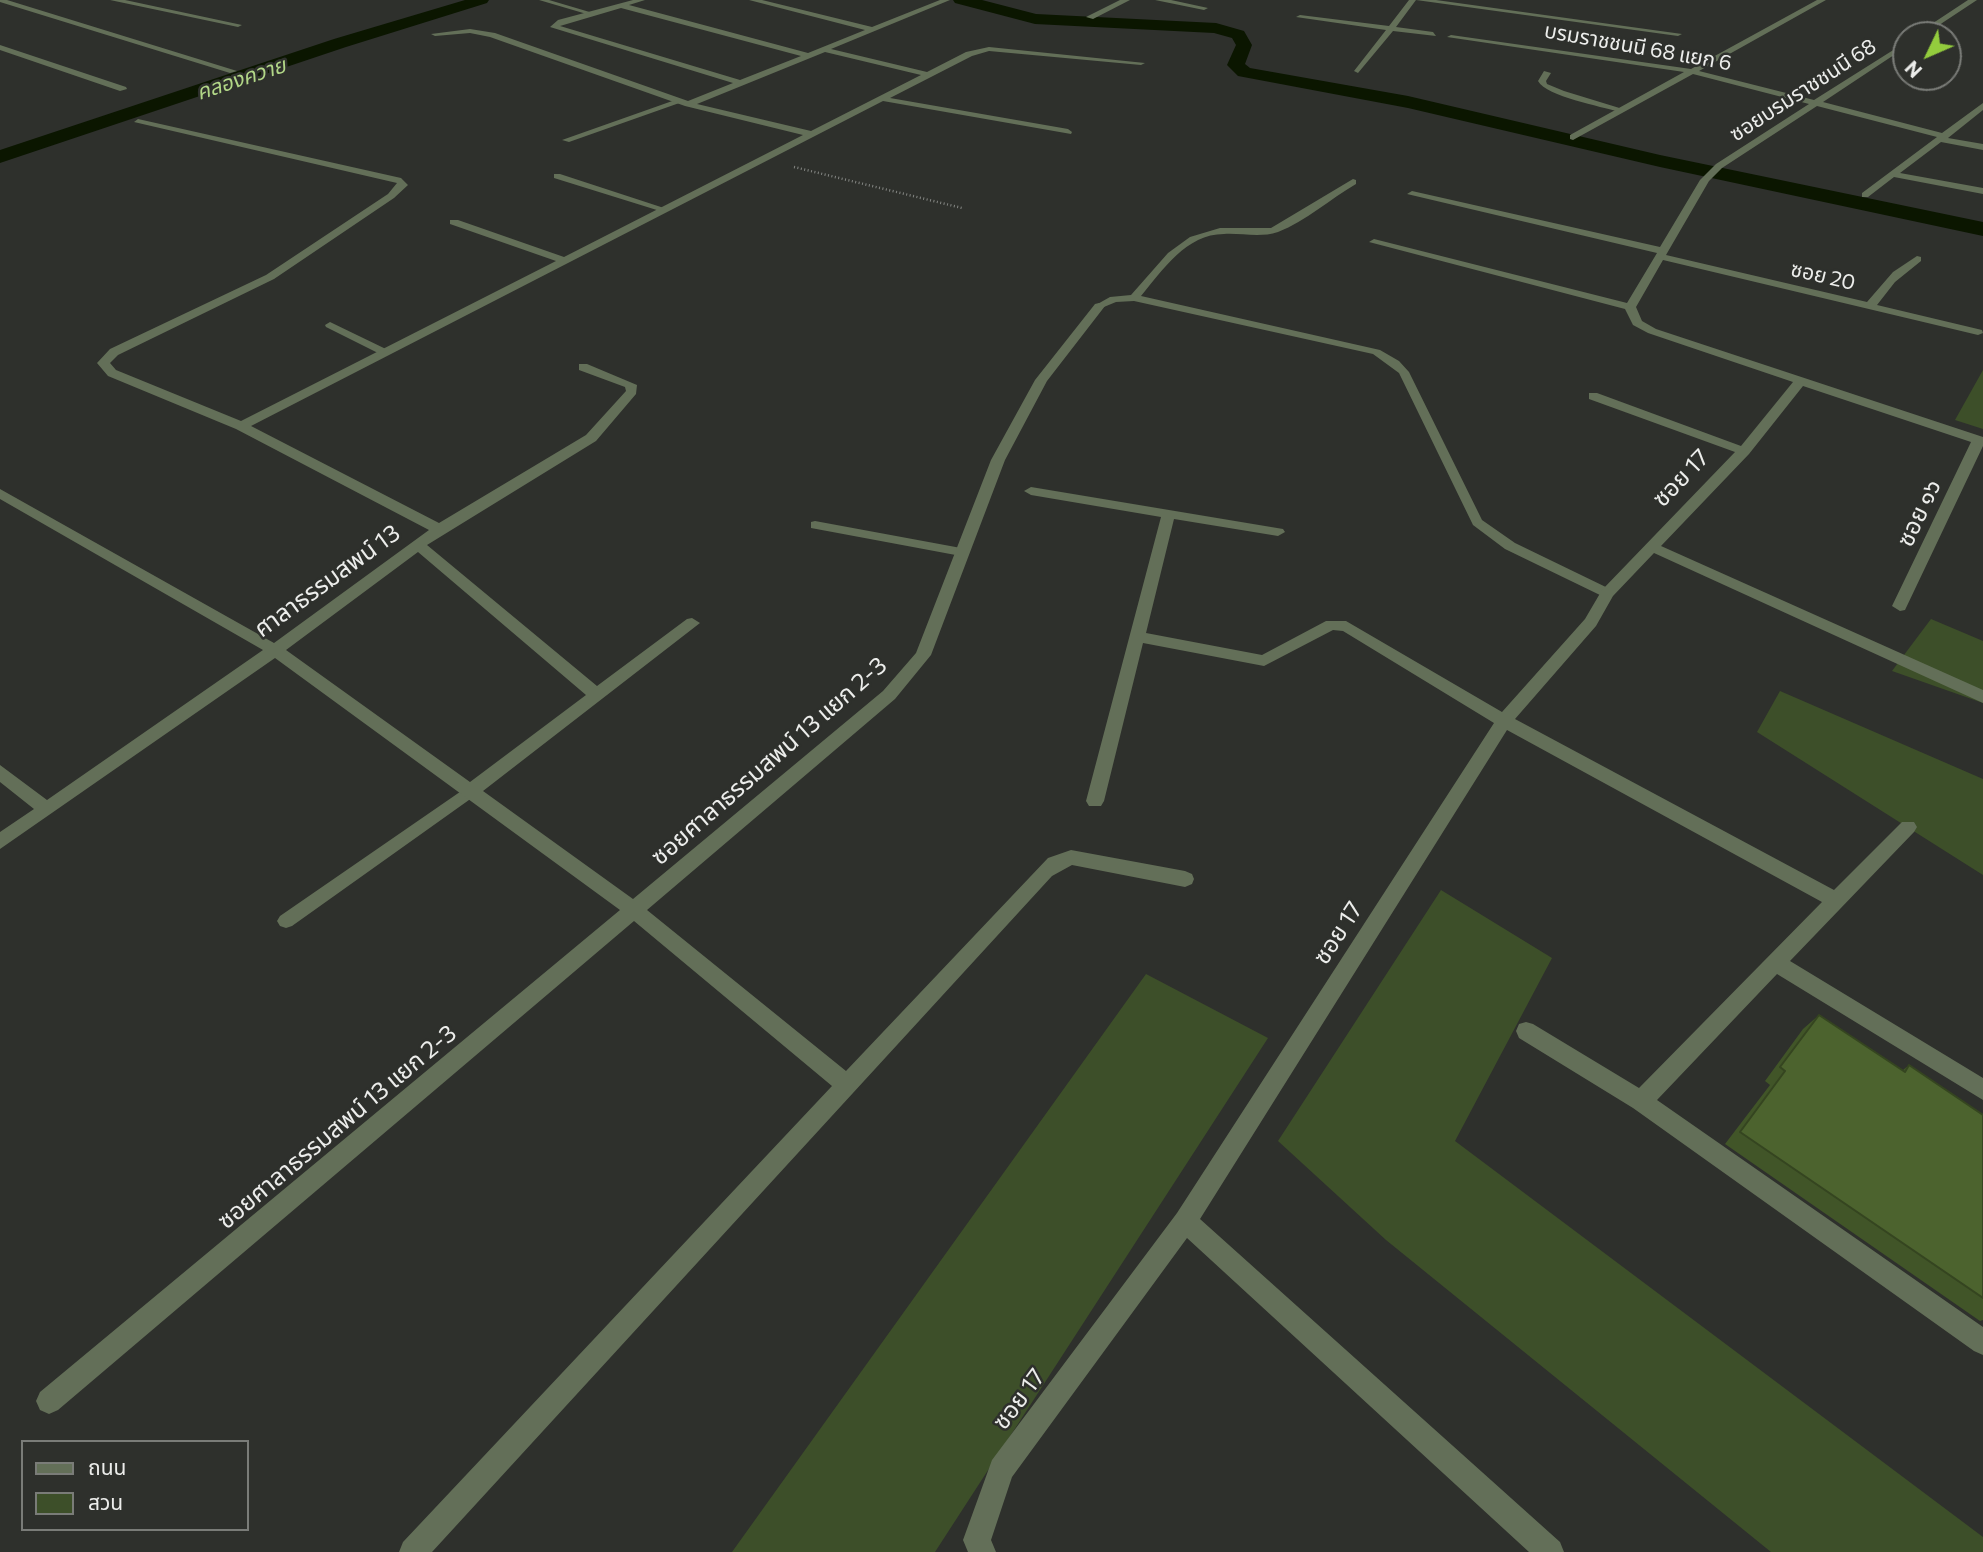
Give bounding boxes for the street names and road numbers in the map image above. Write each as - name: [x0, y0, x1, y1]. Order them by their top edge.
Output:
- street label: บรมราชชนนี 68 แยก 6: [1542, 18, 1734, 76]
- street label: ซอยบรมราชชนนี 68: [1725, 33, 1881, 147]
- street label: ซอย 20: [1788, 256, 1858, 296]
- street label: ซอย 17: [1647, 443, 1715, 513]
- street label: ซอย ๑๖: [1891, 475, 1947, 551]
- street label: ศาลาธรรมสพน์ 13: [248, 518, 406, 644]
- street label: ซอยศาลาธรรมสพน์ 13 แยก 2-3: [645, 651, 893, 871]
- street label: ซอย 17: [1307, 896, 1369, 970]
- street label: ซอยศาลาธรรมสพน์ 13 แยก 2-3: [212, 1019, 462, 1235]
- street label: ซอย 17: [987, 1363, 1051, 1435]

